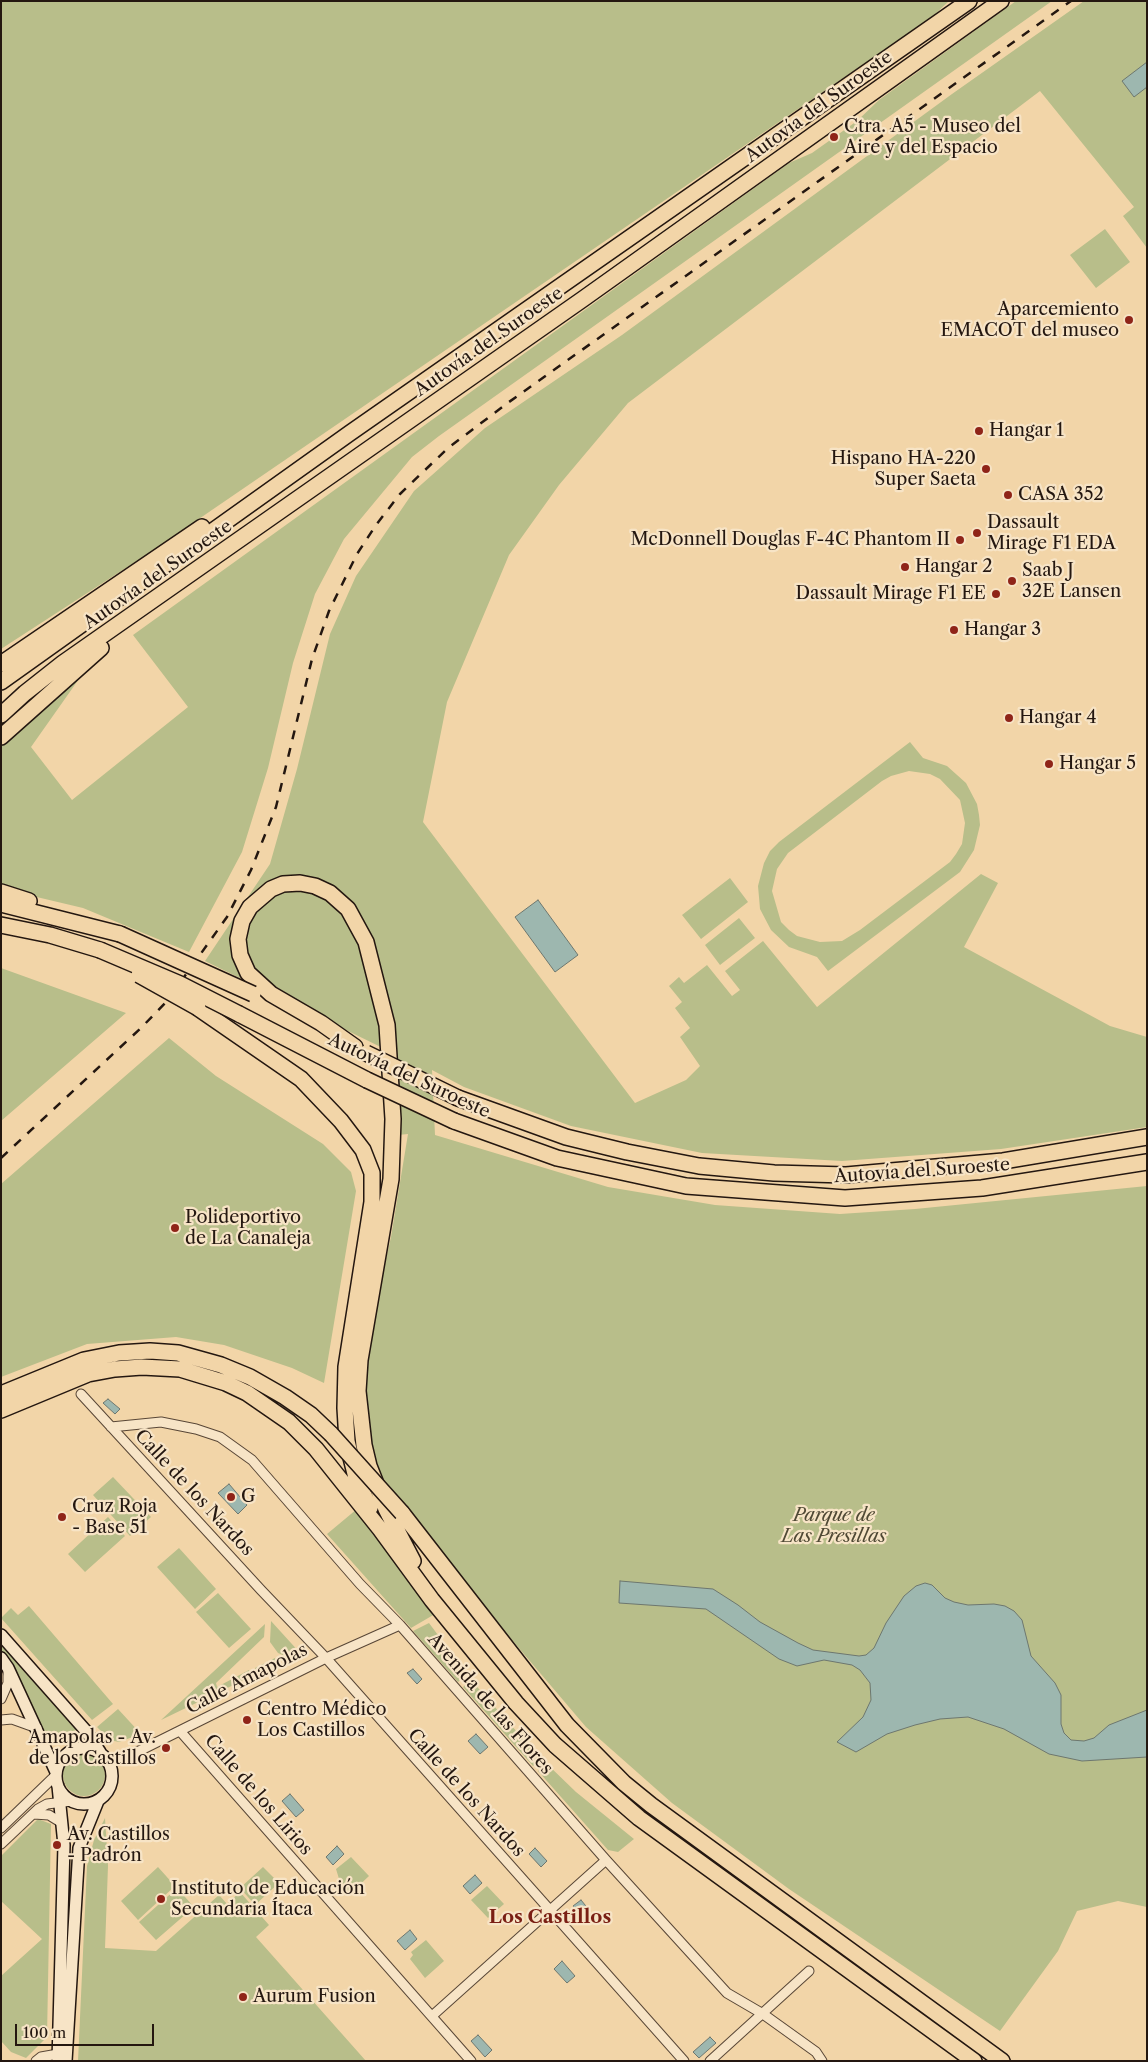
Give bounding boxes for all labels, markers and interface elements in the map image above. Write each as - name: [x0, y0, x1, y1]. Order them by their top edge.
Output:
- street label: Autovía del Suroeste: [741, 46, 897, 168]
- place label: Ctra. A5 - Museo del Aire y del Espacio: [844, 116, 1021, 158]
- marker: Ctra. A5 - Museo del Aire y del Espacio: [828, 131, 840, 143]
- street label: Autovía del Suroeste: [411, 283, 567, 401]
- place label: Aparcemiento EMACOT del museo: [941, 299, 1119, 342]
- marker: Aparcemiento EMACOT del museo: [1123, 314, 1135, 326]
- place label: Hangar 1: [989, 420, 1064, 442]
- marker: Hangar 1: [973, 425, 985, 437]
- place label: Hispano HA-220 Super Saeta: [831, 448, 976, 490]
- marker: Hispano HA-220 Super Saeta: [980, 463, 992, 475]
- place label: CASA 352: [1018, 484, 1104, 506]
- marker: CASA 352: [1002, 489, 1014, 501]
- place label: Dassault Mirage F1 EDA: [987, 512, 1116, 554]
- street label: Autovía del Suroeste: [80, 516, 236, 634]
- marker: Dassault Mirage F1 EDA: [971, 527, 983, 539]
- place label: McDonnell Douglas F-4C Phantom II: [631, 529, 950, 551]
- marker: McDonnell Douglas F-4C Phantom II: [954, 534, 966, 546]
- place label: Hangar 2: [915, 556, 993, 578]
- place label: Saab J 32E Lansen: [1022, 560, 1121, 602]
- marker: Hangar 2: [899, 561, 911, 573]
- marker: Saab J 32E Lansen: [1006, 575, 1018, 587]
- place label: Dassault Mirage F1 EE: [795, 583, 986, 605]
- marker: Dassault Mirage F1 EE: [990, 588, 1002, 600]
- place label: Hangar 3: [964, 619, 1041, 641]
- marker: Hangar 3: [948, 624, 960, 636]
- place label: Hangar 4: [1019, 707, 1097, 729]
- marker: Hangar 4: [1003, 712, 1015, 724]
- place label: Hangar 5: [1059, 753, 1136, 775]
- marker: Hangar 5: [1043, 758, 1055, 770]
- street label: Autovía del Suroeste: [325, 1029, 493, 1123]
- street label: Autovía del Suroeste: [833, 1154, 1011, 1188]
- place label: Polideportivo de La Canaleja: [185, 1207, 311, 1250]
- marker: Polideportivo de La Canaleja: [169, 1222, 181, 1234]
- street label: Calle de los Nardos: [130, 1425, 258, 1561]
- place label: G: [241, 1486, 255, 1508]
- marker: G: [225, 1491, 237, 1503]
- place label: Cruz Roja - Base 51: [72, 1496, 157, 1538]
- park label: Parque de Las Presillas: [782, 1505, 886, 1548]
- marker: Cruz Roja - Base 51: [56, 1511, 68, 1523]
- street label: Avenida de las Flores: [423, 1629, 557, 1779]
- street label: Calle Amapolas: [183, 1639, 311, 1719]
- place label: Centro Médico Los Castillos: [257, 1699, 387, 1742]
- marker: Centro Médico Los Castillos: [241, 1714, 253, 1726]
- street label: Calle de los Nardos: [403, 1725, 529, 1861]
- place label: Amapolas - Av. de los Castillos: [28, 1727, 156, 1770]
- street label: Calle de los Lirios: [200, 1730, 316, 1860]
- marker: Amapolas - Av. de los Castillos: [160, 1742, 172, 1754]
- place label: Av. Castillos - Padrón: [67, 1824, 170, 1866]
- marker: Av. Castillos - Padrón: [51, 1839, 63, 1851]
- place label: Instituto de Educación Secundaria Ítaca: [171, 1878, 365, 1920]
- marker: Instituto de Educación Secundaria Ítaca: [155, 1893, 167, 1905]
- district label: Los Castillos: [489, 1907, 611, 1929]
- place label: Aurum Fusion: [253, 1986, 376, 2008]
- marker: Aurum Fusion: [237, 1991, 249, 2003]
- scale bar: [18, 2014, 156, 2046]
- text: 100 m: [23, 2023, 66, 2042]

